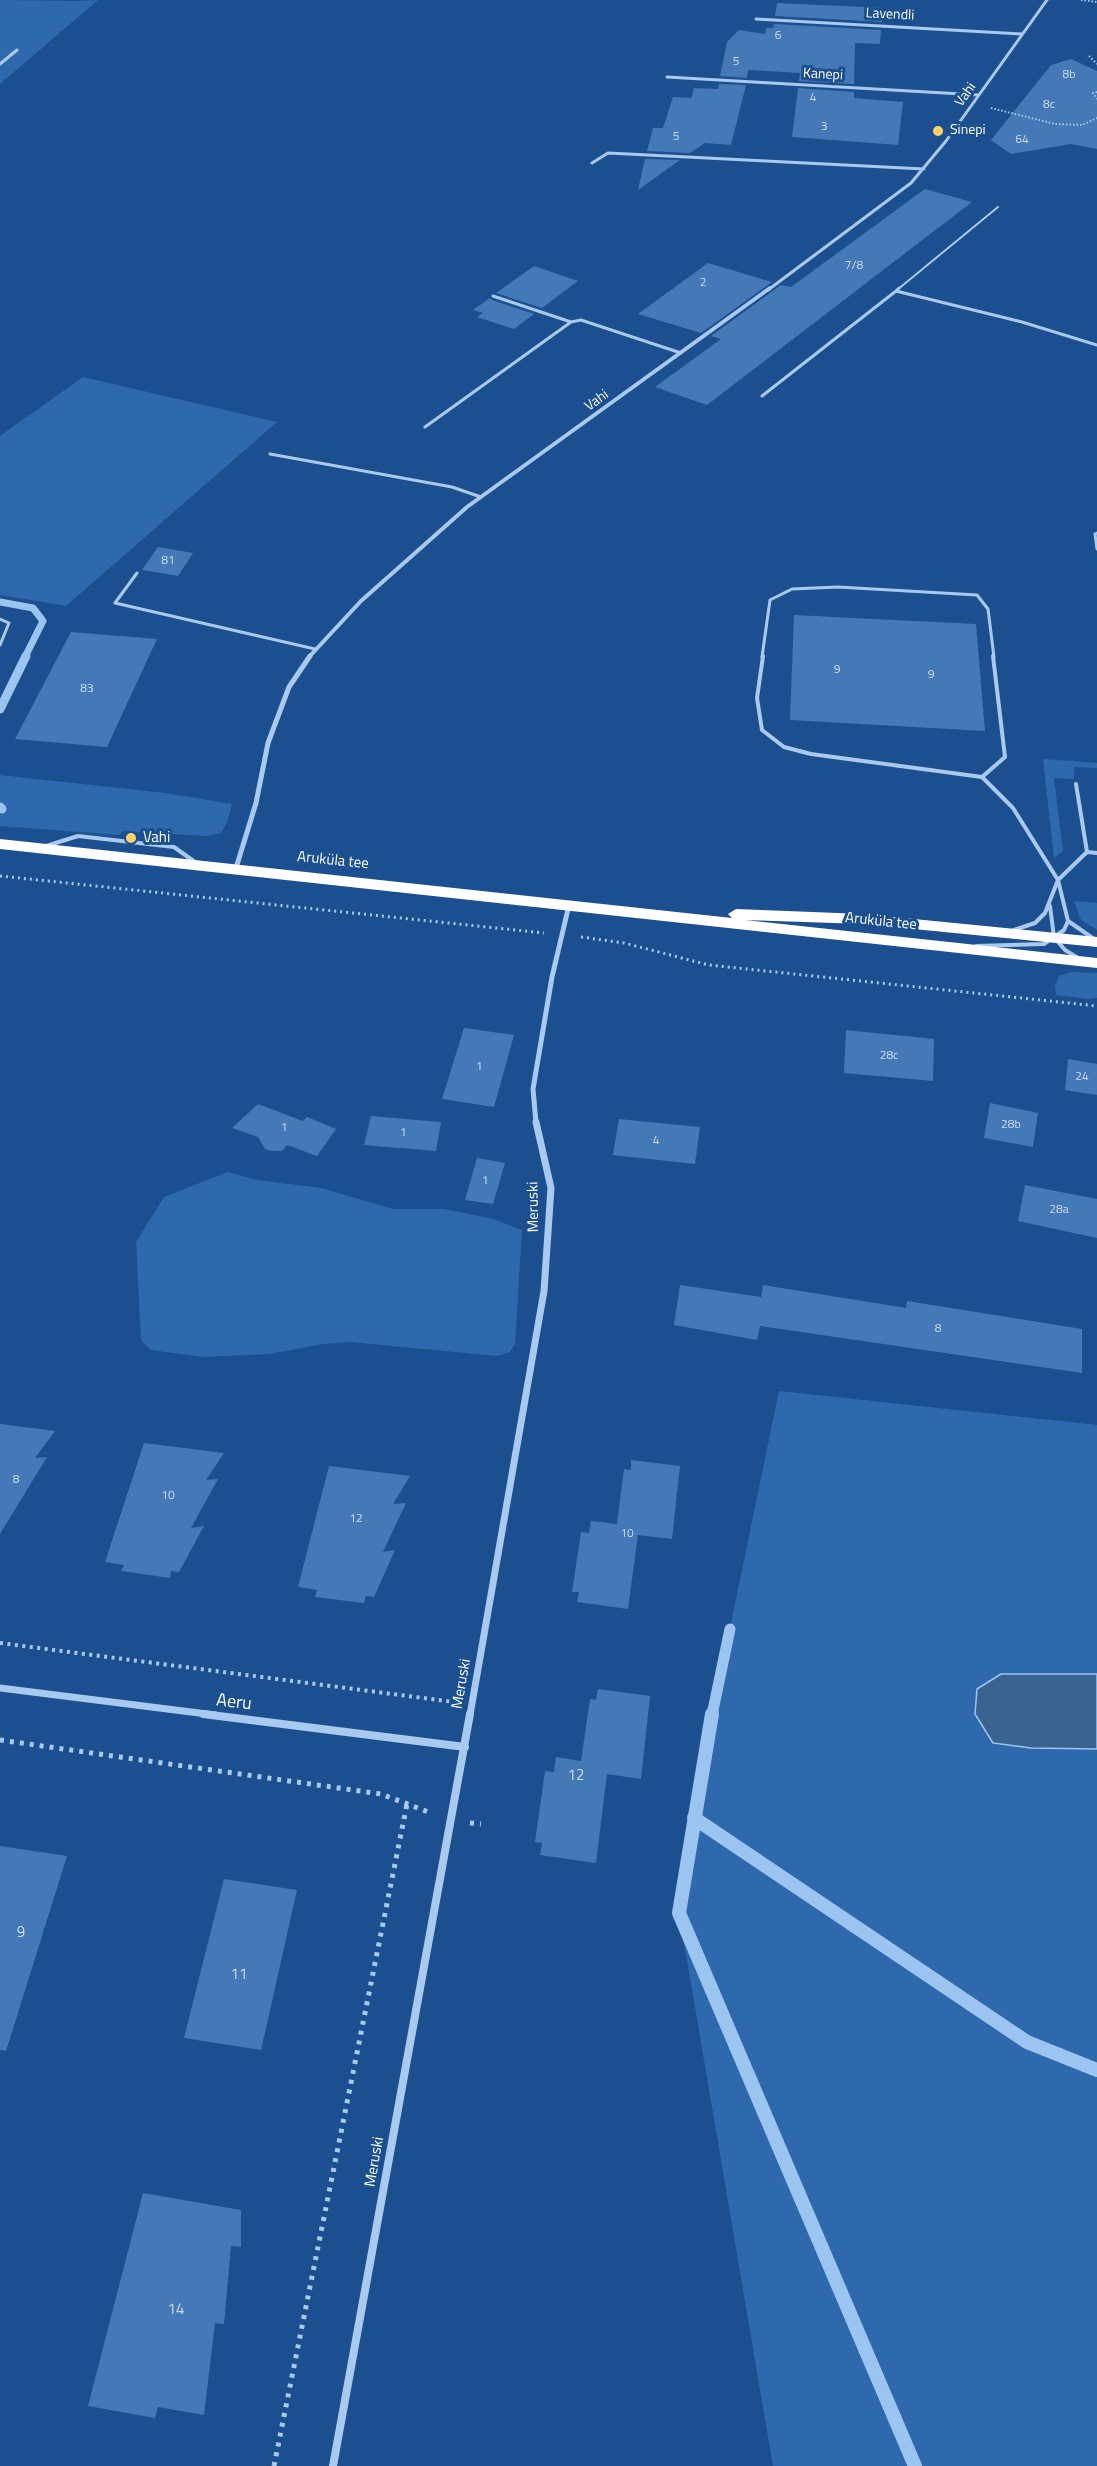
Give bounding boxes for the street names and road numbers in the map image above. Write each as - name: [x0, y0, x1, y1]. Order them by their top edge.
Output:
- street label: Lavendli: [865, 5, 915, 25]
- street label: Kanepi: [803, 66, 843, 84]
- street label: Vahi: [952, 80, 980, 110]
- street label: Vahi: [582, 387, 612, 415]
- street label: Aruküla tee: [296, 848, 370, 874]
- street label: Aruküla tee: [844, 909, 918, 935]
- street label: Meruski: [525, 1181, 543, 1233]
- street label: Meruski: [449, 1657, 475, 1711]
- street label: Aeru: [215, 1690, 253, 1716]
- street label: Meruski: [362, 2135, 388, 2189]

